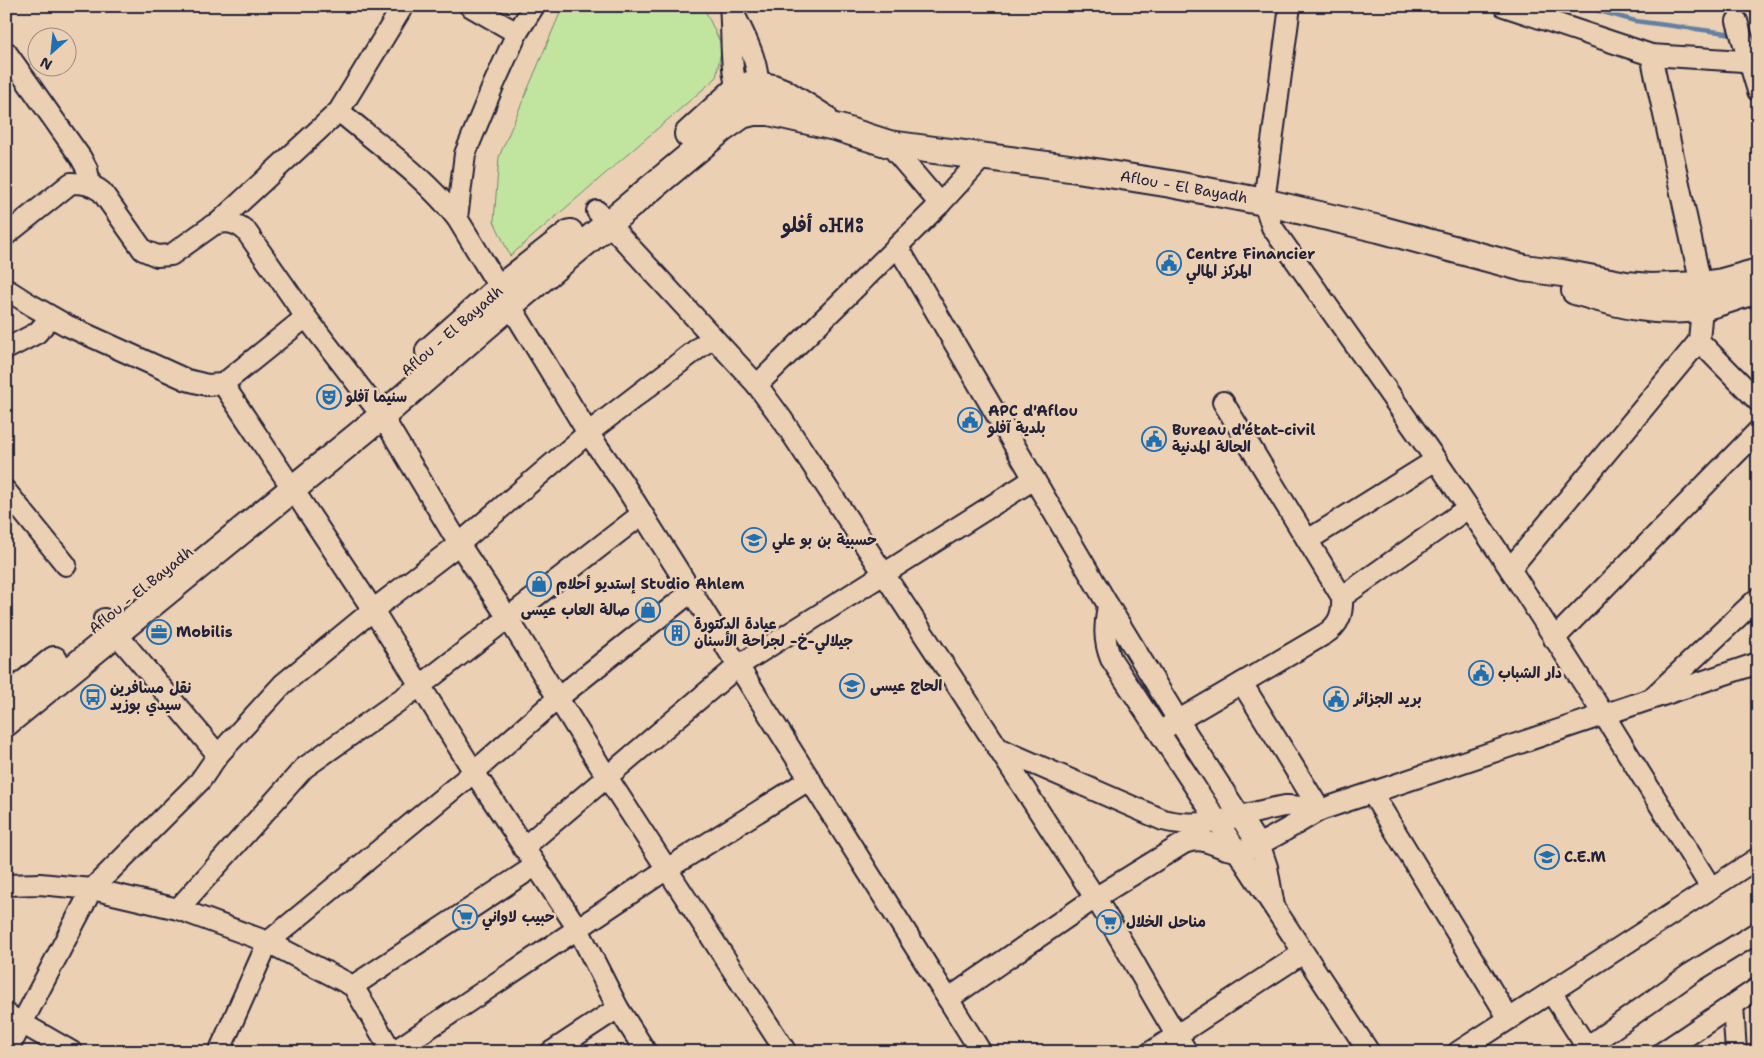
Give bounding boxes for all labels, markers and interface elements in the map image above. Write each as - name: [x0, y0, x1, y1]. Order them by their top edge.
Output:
- north arrow: [28, 28, 78, 78]
- text: N: [37, 53, 55, 74]
- street label: Aflou - El Bayadh: [1119, 166, 1249, 208]
- district label: أفلو ⴰⴼⵍⵓ: [780, 212, 864, 239]
- place label: Centre Financier المركز المالي: [1186, 244, 1315, 285]
- public building icon: Centre Financier المركز المالي: [1156, 250, 1182, 276]
- street label: Aflou - El Bayadh: [397, 281, 507, 381]
- theatre icon: سنيما آفلو: [316, 384, 342, 410]
- place label: سنيما آفلو: [344, 387, 407, 407]
- place label: APC d'Aflou بلدية آفلو: [986, 401, 1078, 438]
- public building icon: APC d'Aflou بلدية آفلو: [957, 407, 983, 433]
- place label: Bureau d'état-civil الحالة المدنية: [1172, 420, 1315, 457]
- public building icon: Bureau d'état-civil الحالة المدنية: [1141, 426, 1167, 452]
- school or university icon: حسبية بن بو علي: [741, 527, 767, 553]
- place label: حسبية بن بو علي: [772, 530, 877, 554]
- street label: Aflou - El Bayadh: [85, 542, 197, 638]
- shop icon: إستديو أحلام Studio Ahlem: [526, 571, 552, 597]
- place label: إستديو أحلام Studio Ahlem: [556, 574, 745, 595]
- shop icon: صالة العاب عيسى: [635, 597, 661, 623]
- place label: صالة العاب عيسى: [521, 600, 630, 620]
- place label: عيادة الدكتورة جيلالي-خ- لجراحة الأسنان: [694, 614, 853, 655]
- office icon: Mobilis: [146, 619, 172, 645]
- building icon: عيادة الدكتورة جيلالي-خ- لجراحة الأسنان: [664, 620, 690, 646]
- place label: Mobilis: [176, 622, 233, 642]
- public building icon: دار الشباب: [1468, 660, 1494, 686]
- place label: دار الشباب: [1498, 663, 1562, 683]
- school or university icon: الحاج عيسى: [839, 673, 865, 699]
- place label: الحاج عيسى: [870, 676, 942, 696]
- place label: نقل مسافرين سيدي بوزيد: [110, 678, 191, 717]
- bus stop icon: نقل مسافرين سيدي بوزيد: [80, 684, 106, 710]
- public building icon: بريد الجزائر: [1323, 686, 1349, 712]
- place label: بريد الجزائر: [1352, 689, 1422, 709]
- school or university icon: C.E.M: [1534, 844, 1560, 870]
- place label: C.E.M: [1564, 847, 1606, 867]
- supermarket icon: حبيب لاواني: [452, 904, 478, 930]
- place label: حبيب لاواني: [482, 907, 555, 931]
- supermarket icon: مناحل الخلال: [1096, 909, 1122, 935]
- place label: مناحل الخلال: [1126, 912, 1206, 932]

